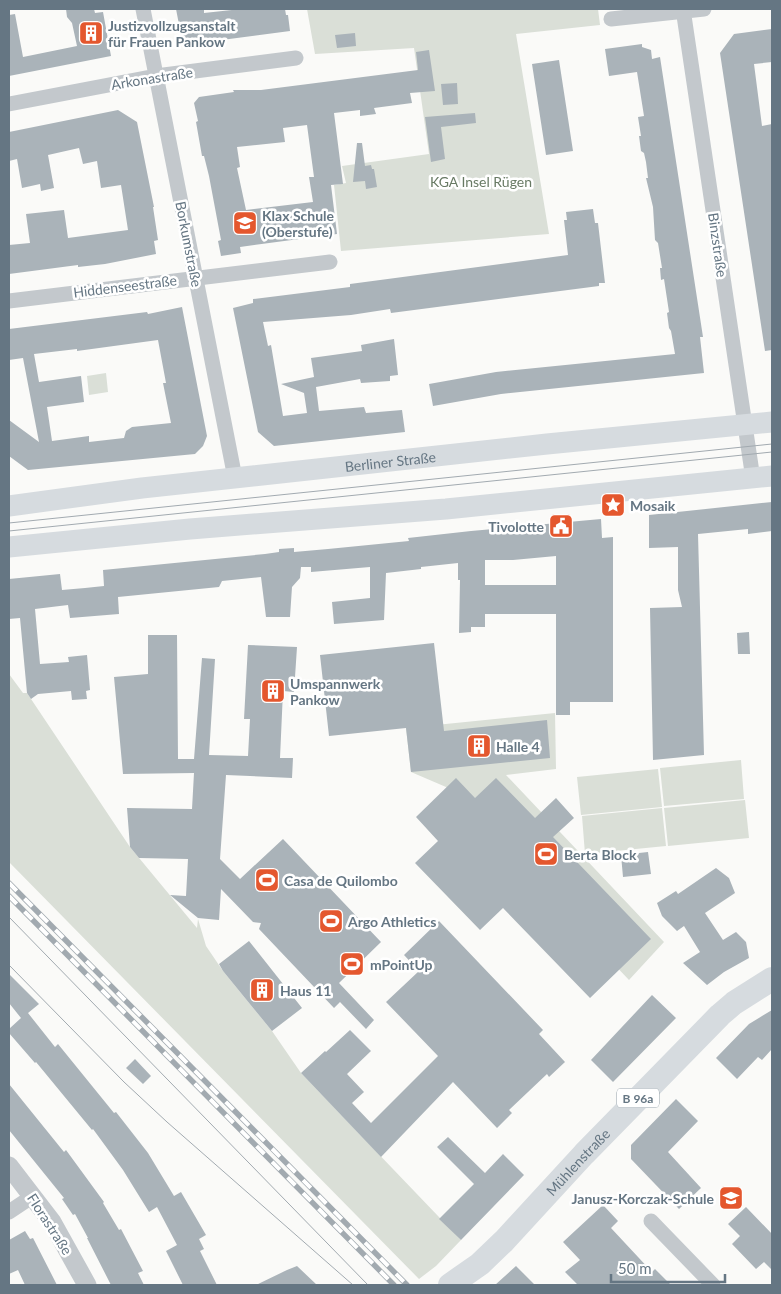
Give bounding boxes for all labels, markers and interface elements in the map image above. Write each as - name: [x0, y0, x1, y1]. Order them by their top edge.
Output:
- place label: Justizvollzugsanstalt für Frauen Pankow: [108, 17, 236, 50]
- building icon: Justizvollzugsanstalt für Frauen Pankow: [78, 20, 104, 46]
- street label: Arkonastraße: [110, 63, 194, 93]
- park label: KGA Insel Rügen: [430, 173, 532, 190]
- street label: Borkumstraße: [172, 200, 206, 288]
- place label: Klax Schule (Oberstufe): [262, 207, 335, 240]
- school or university icon: Klax Schule (Oberstufe): [232, 210, 258, 236]
- street label: Binzstraße: [705, 212, 731, 278]
- street label: Hiddenseestraße: [72, 271, 178, 301]
- street label: Berliner Straße: [344, 448, 437, 474]
- place icon: Mosaik: [600, 492, 626, 518]
- place label: Mosaik: [630, 497, 676, 514]
- public building icon: Tivolotte: [548, 513, 574, 539]
- place label: Tivolotte: [488, 518, 545, 535]
- place label: Umspannwerk Pankow: [290, 675, 381, 708]
- building icon: Umspannwerk Pankow: [260, 678, 286, 704]
- building icon: Halle 4: [466, 733, 492, 759]
- place label: Halle 4: [496, 738, 540, 755]
- sports icon: Berta Block: [533, 841, 559, 867]
- place label: Berta Block: [564, 846, 637, 863]
- sports icon: Casa de Quilombo: [254, 867, 280, 893]
- place label: Casa de Quilombo: [284, 872, 398, 889]
- sports icon: Argo Athletics: [318, 908, 344, 934]
- place label: Argo Athletics: [347, 913, 436, 930]
- sports icon: mPointUp: [339, 951, 365, 977]
- place label: mPointUp: [370, 956, 433, 973]
- building icon: Haus 11: [249, 977, 275, 1003]
- place label: Haus 11: [280, 982, 331, 999]
- road number: B 96a: [617, 1088, 659, 1108]
- street label: Mühlenstraße: [542, 1125, 613, 1199]
- school or university icon: Janusz-Korczak-Schule: [718, 1185, 744, 1211]
- street label: Florastraße: [24, 1190, 76, 1258]
- place label: Janusz-Korczak-Schule: [572, 1190, 715, 1207]
- scale bar: [611, 1252, 725, 1284]
- text: 50 m: [618, 1259, 652, 1277]

